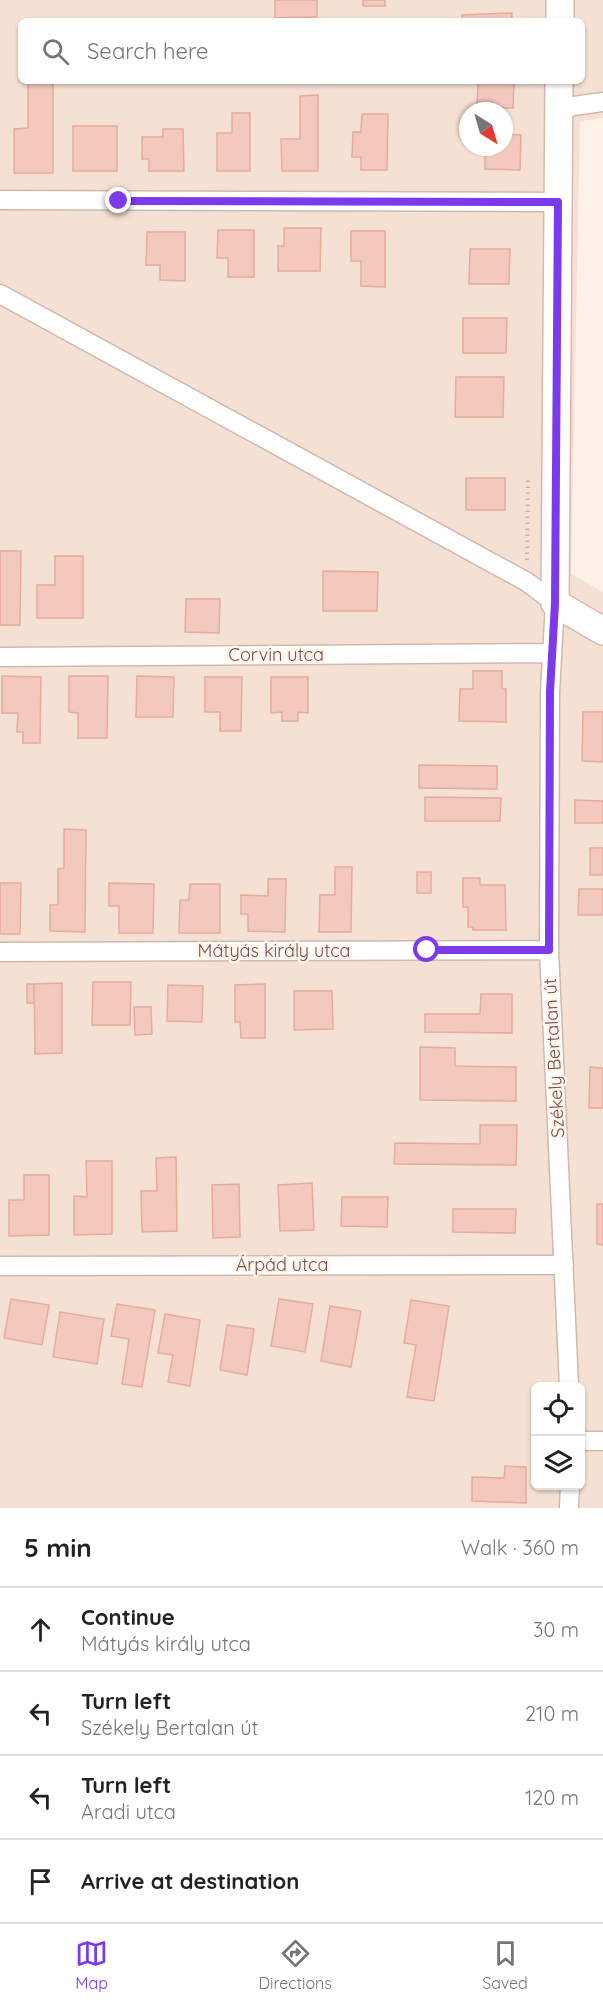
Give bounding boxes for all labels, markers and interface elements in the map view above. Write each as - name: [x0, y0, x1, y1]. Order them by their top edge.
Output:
- search box: [18, 18, 585, 84]
- icon: search: [39, 35, 72, 68]
- text: Search here: [87, 37, 208, 65]
- north arrow: [459, 102, 513, 156]
- route end: [105, 187, 131, 213]
- street label: Corvin utca: [228, 643, 324, 666]
- route start: [413, 936, 439, 962]
- street label: Mátyás király utca: [198, 939, 350, 962]
- street label: Székely Bertalan út: [538, 978, 569, 1138]
- street label: Árpád utca: [236, 1253, 328, 1276]
- map controls: [531, 1382, 585, 1490]
- button: locate: [531, 1382, 585, 1436]
- button: layers: [531, 1436, 585, 1490]
- text: 5 min: [24, 1531, 92, 1564]
- text: Walk · 360 m: [461, 1535, 579, 1560]
- text: Continue: [81, 1603, 175, 1631]
- icon: ahead: [24, 1613, 57, 1646]
- text: 30 m: [533, 1617, 579, 1642]
- text: Mátyás király utca: [81, 1631, 251, 1656]
- text: Turn left: [81, 1687, 171, 1715]
- icon: left: [24, 1697, 57, 1730]
- text: 210 m: [525, 1701, 579, 1726]
- text: Székely Bertalan út: [81, 1715, 258, 1740]
- text: Turn left: [81, 1771, 171, 1799]
- icon: left: [24, 1781, 57, 1814]
- text: 120 m: [525, 1785, 579, 1810]
- text: Aradi utca: [81, 1799, 176, 1824]
- icon: arrive: [24, 1865, 57, 1898]
- text: Arrive at destination: [81, 1867, 299, 1895]
- tab: Map: [75, 1937, 108, 1993]
- tab: Directions: [259, 1937, 332, 1993]
- tab: Saved: [482, 1937, 528, 1993]

